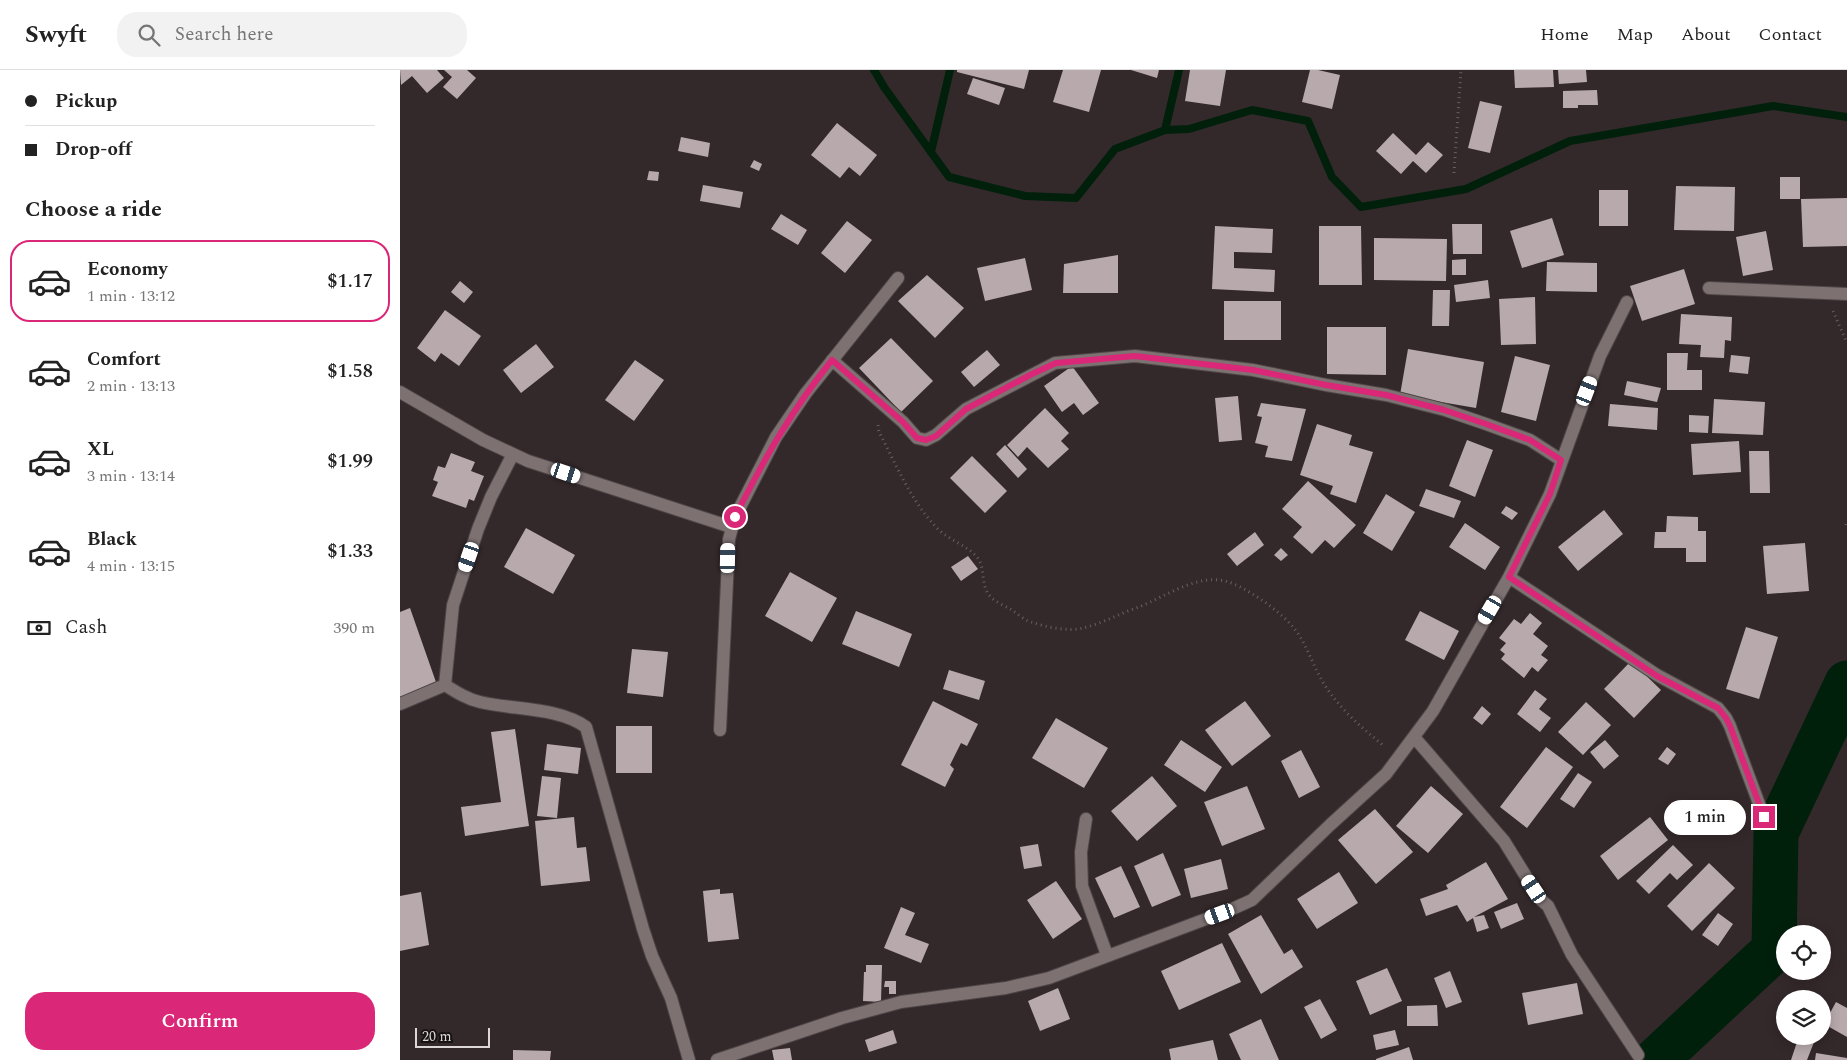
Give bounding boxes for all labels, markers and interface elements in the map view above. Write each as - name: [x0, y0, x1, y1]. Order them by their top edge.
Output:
- search box: [117, 12, 467, 57]
- text: Swyft: [25, 17, 87, 53]
- text: Search here: [175, 20, 273, 49]
- icon: search: [135, 21, 163, 49]
- text: Home: [1540, 21, 1589, 48]
- text: Map: [1617, 21, 1653, 48]
- text: About: [1681, 21, 1731, 48]
- text: Contact: [1759, 21, 1822, 48]
- text: Pickup: [55, 87, 117, 116]
- text: Drop-off: [55, 135, 132, 164]
- text: Choose a ride: [25, 193, 162, 226]
- text: Economy: [87, 255, 168, 284]
- icon: car: [27, 259, 72, 304]
- text: $1.17: [327, 267, 373, 296]
- text: 1 min · 13:12: [87, 284, 175, 308]
- text: Comfort: [87, 345, 161, 374]
- icon: car: [27, 349, 72, 394]
- text: $1.58: [327, 357, 373, 386]
- text: 2 min · 13:13: [87, 374, 175, 398]
- car: [1574, 374, 1599, 408]
- text: XL: [87, 435, 114, 464]
- icon: car: [27, 439, 72, 484]
- text: $1.99: [327, 447, 373, 476]
- car: [549, 461, 582, 485]
- text: 3 min · 13:14: [87, 464, 175, 488]
- route start: [724, 506, 746, 528]
- text: Black: [87, 525, 137, 554]
- icon: car: [27, 529, 72, 574]
- text: $1.33: [327, 537, 373, 566]
- car: [457, 540, 480, 574]
- car: [720, 543, 735, 573]
- text: 4 min · 13:15: [87, 554, 175, 578]
- car: [1476, 593, 1503, 627]
- text: Cash: [65, 613, 107, 642]
- icon: cash: [25, 614, 53, 642]
- text: 390 m: [333, 616, 375, 640]
- callout: 1 min: [1664, 800, 1746, 834]
- text: 1 min: [1684, 805, 1726, 829]
- route end: [1753, 806, 1775, 828]
- car: [1519, 872, 1548, 906]
- car: [1203, 902, 1236, 926]
- map controls: [1776, 925, 1831, 1045]
- button: locate: [1776, 925, 1831, 980]
- button: layers: [1776, 990, 1831, 1045]
- button: Confirm: [25, 992, 375, 1050]
- scale bar: [415, 1025, 490, 1048]
- text: 20 m: [422, 1026, 452, 1047]

